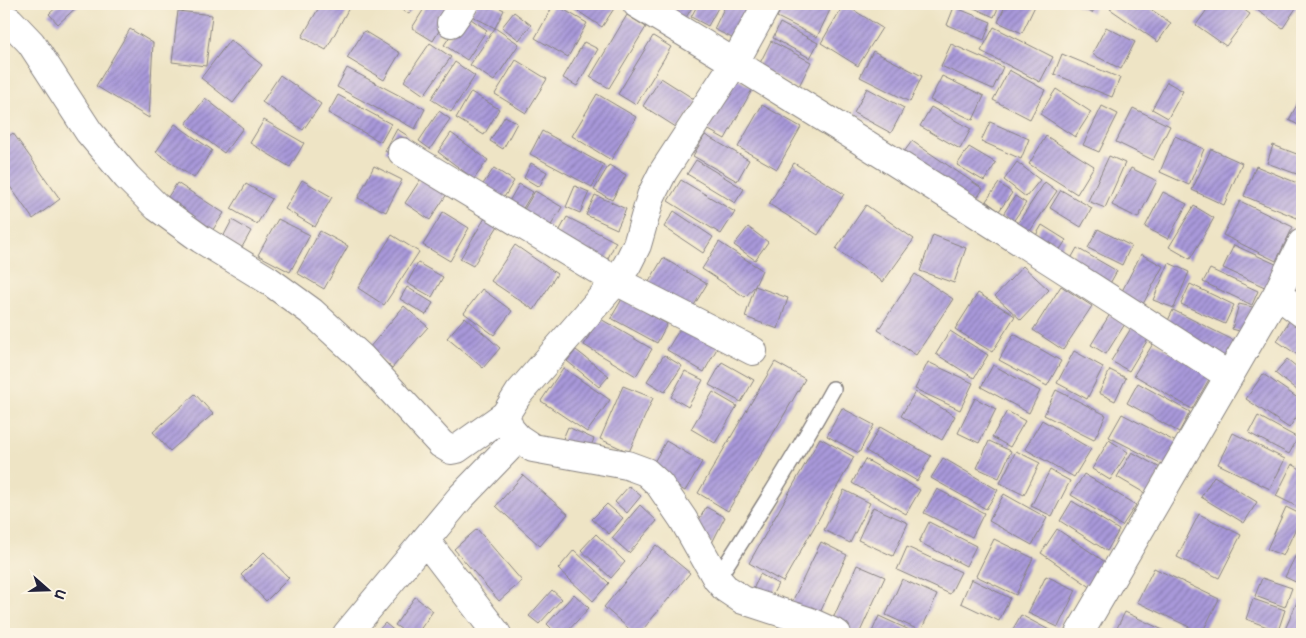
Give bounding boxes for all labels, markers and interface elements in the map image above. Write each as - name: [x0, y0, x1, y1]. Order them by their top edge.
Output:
- north arrow: [22, 566, 72, 616]
- text: U: [50, 587, 71, 602]

